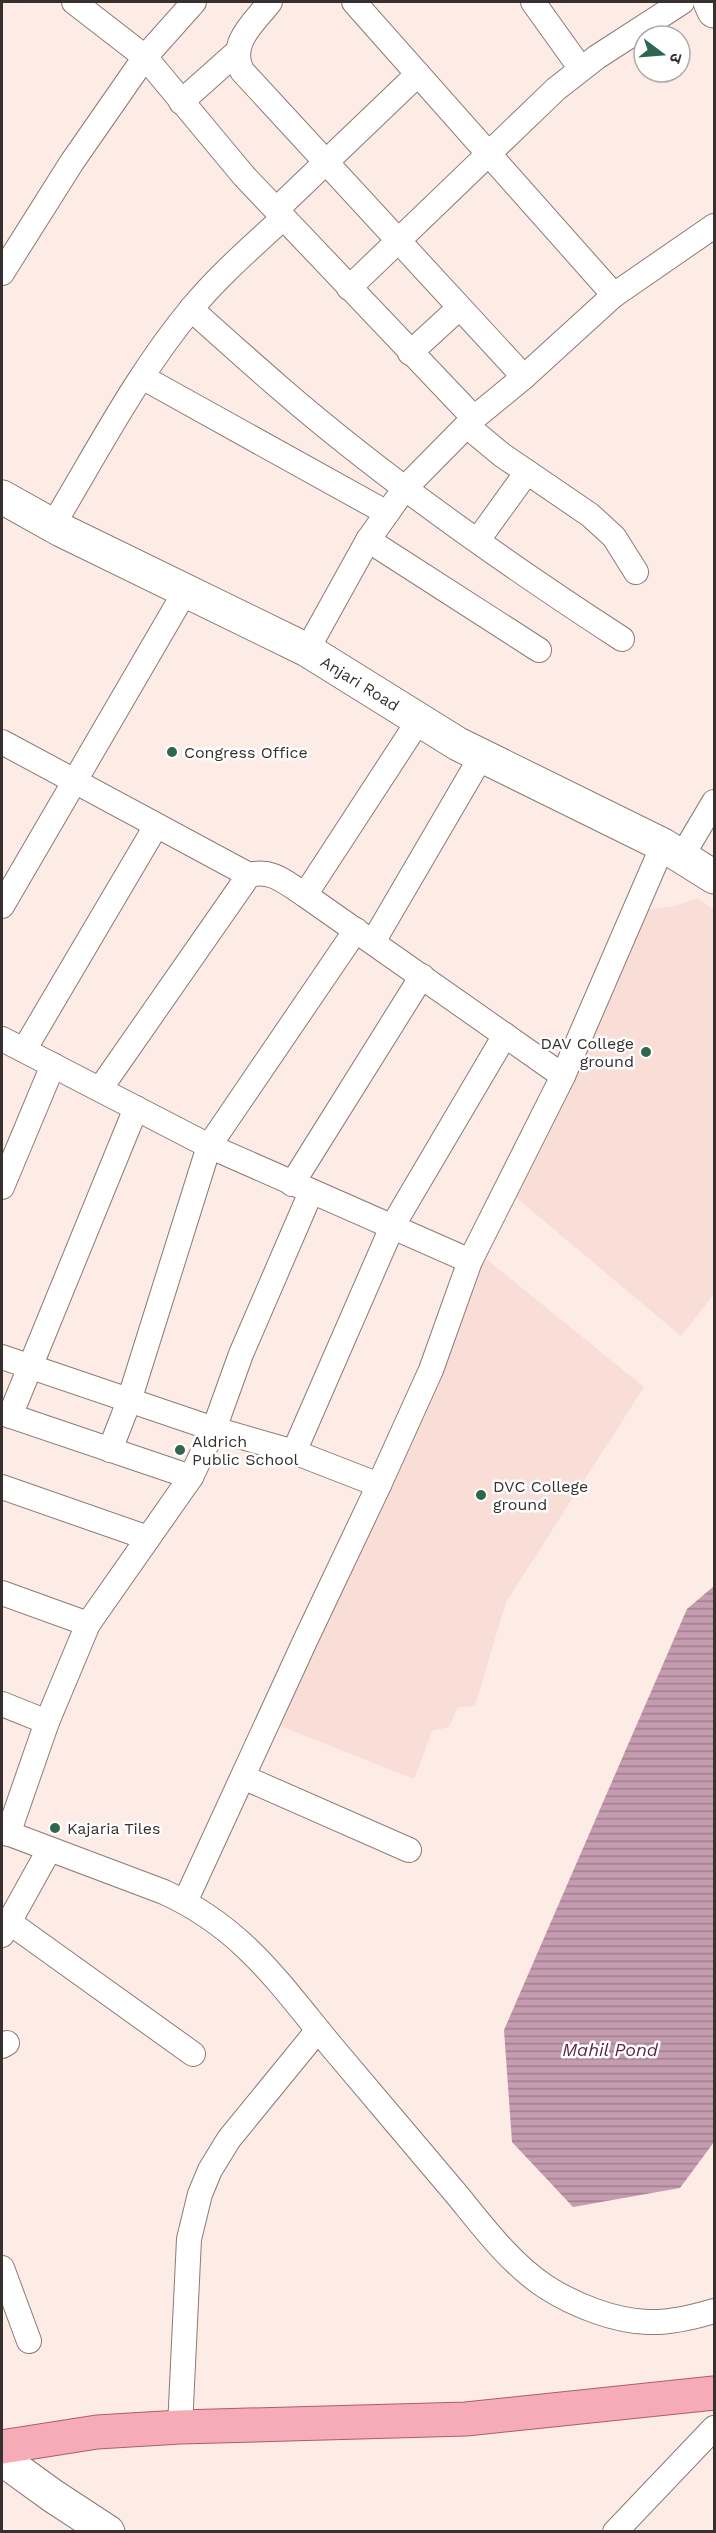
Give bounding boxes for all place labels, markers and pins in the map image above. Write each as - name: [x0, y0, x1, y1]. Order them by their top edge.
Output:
- place label: Congress Office: [184, 743, 308, 762]
- marker: Congress Office: [165, 745, 179, 759]
- place label: DAV College ground: [541, 1034, 634, 1071]
- marker: DAV College ground: [639, 1045, 653, 1059]
- place label: Aldrich Public School: [192, 1432, 299, 1469]
- marker: Aldrich Public School: [173, 1443, 187, 1457]
- place label: DVC College ground: [493, 1477, 588, 1514]
- marker: DVC College ground: [474, 1488, 488, 1502]
- place label: Kajaria Tiles: [67, 1819, 160, 1838]
- marker: Kajaria Tiles: [48, 1821, 62, 1835]

